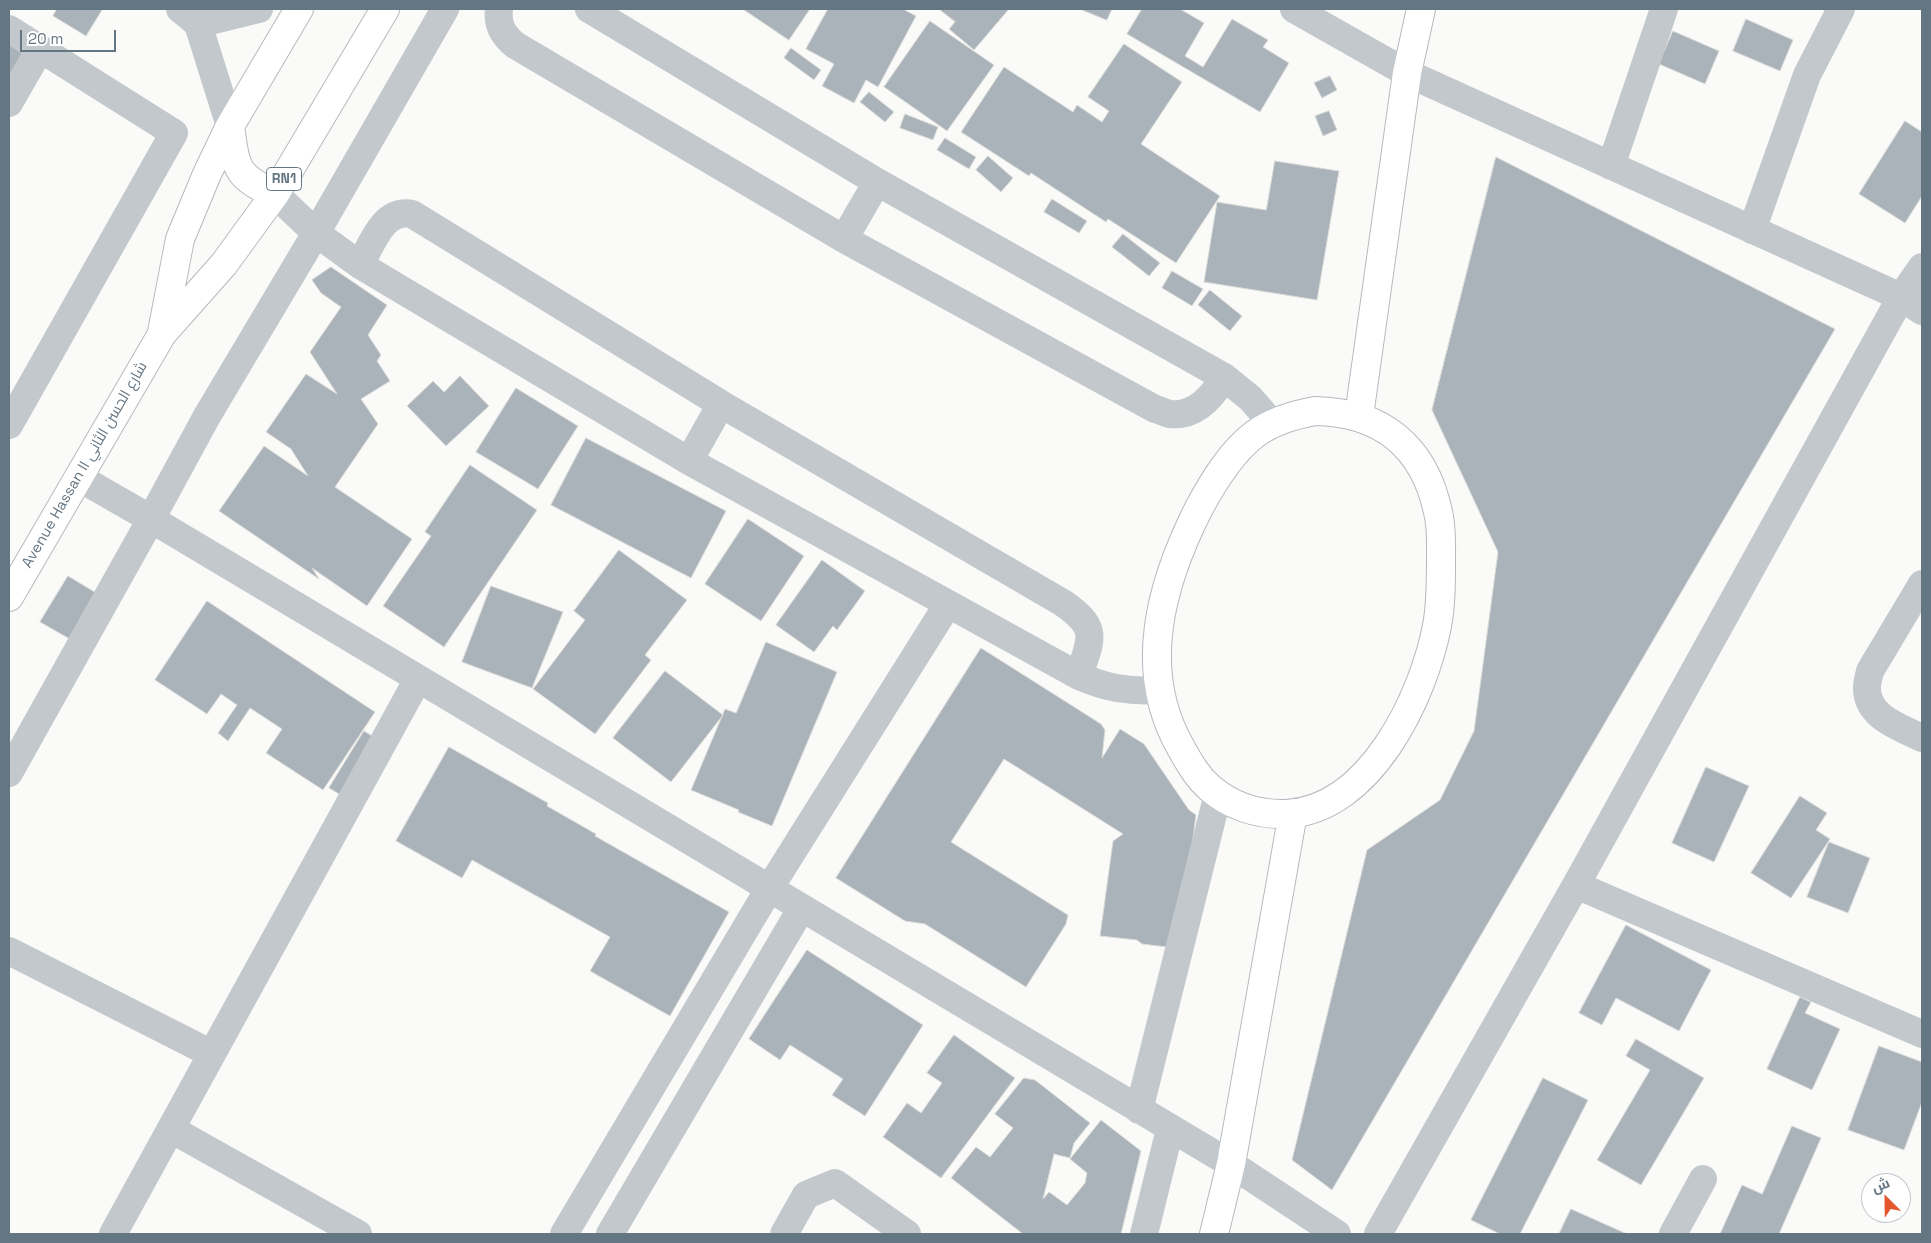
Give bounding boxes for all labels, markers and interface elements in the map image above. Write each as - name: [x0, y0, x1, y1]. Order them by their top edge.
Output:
- scale bar: [22, 20, 119, 52]
- text: 20 m: [28, 29, 63, 48]
- road number: RN1: [266, 168, 302, 190]
- street label: Avenue Hassan II شارع الحسن الثاني: [18, 359, 152, 571]
- north arrow: [1861, 1173, 1911, 1223]
- text: ش: [1869, 1173, 1892, 1197]

